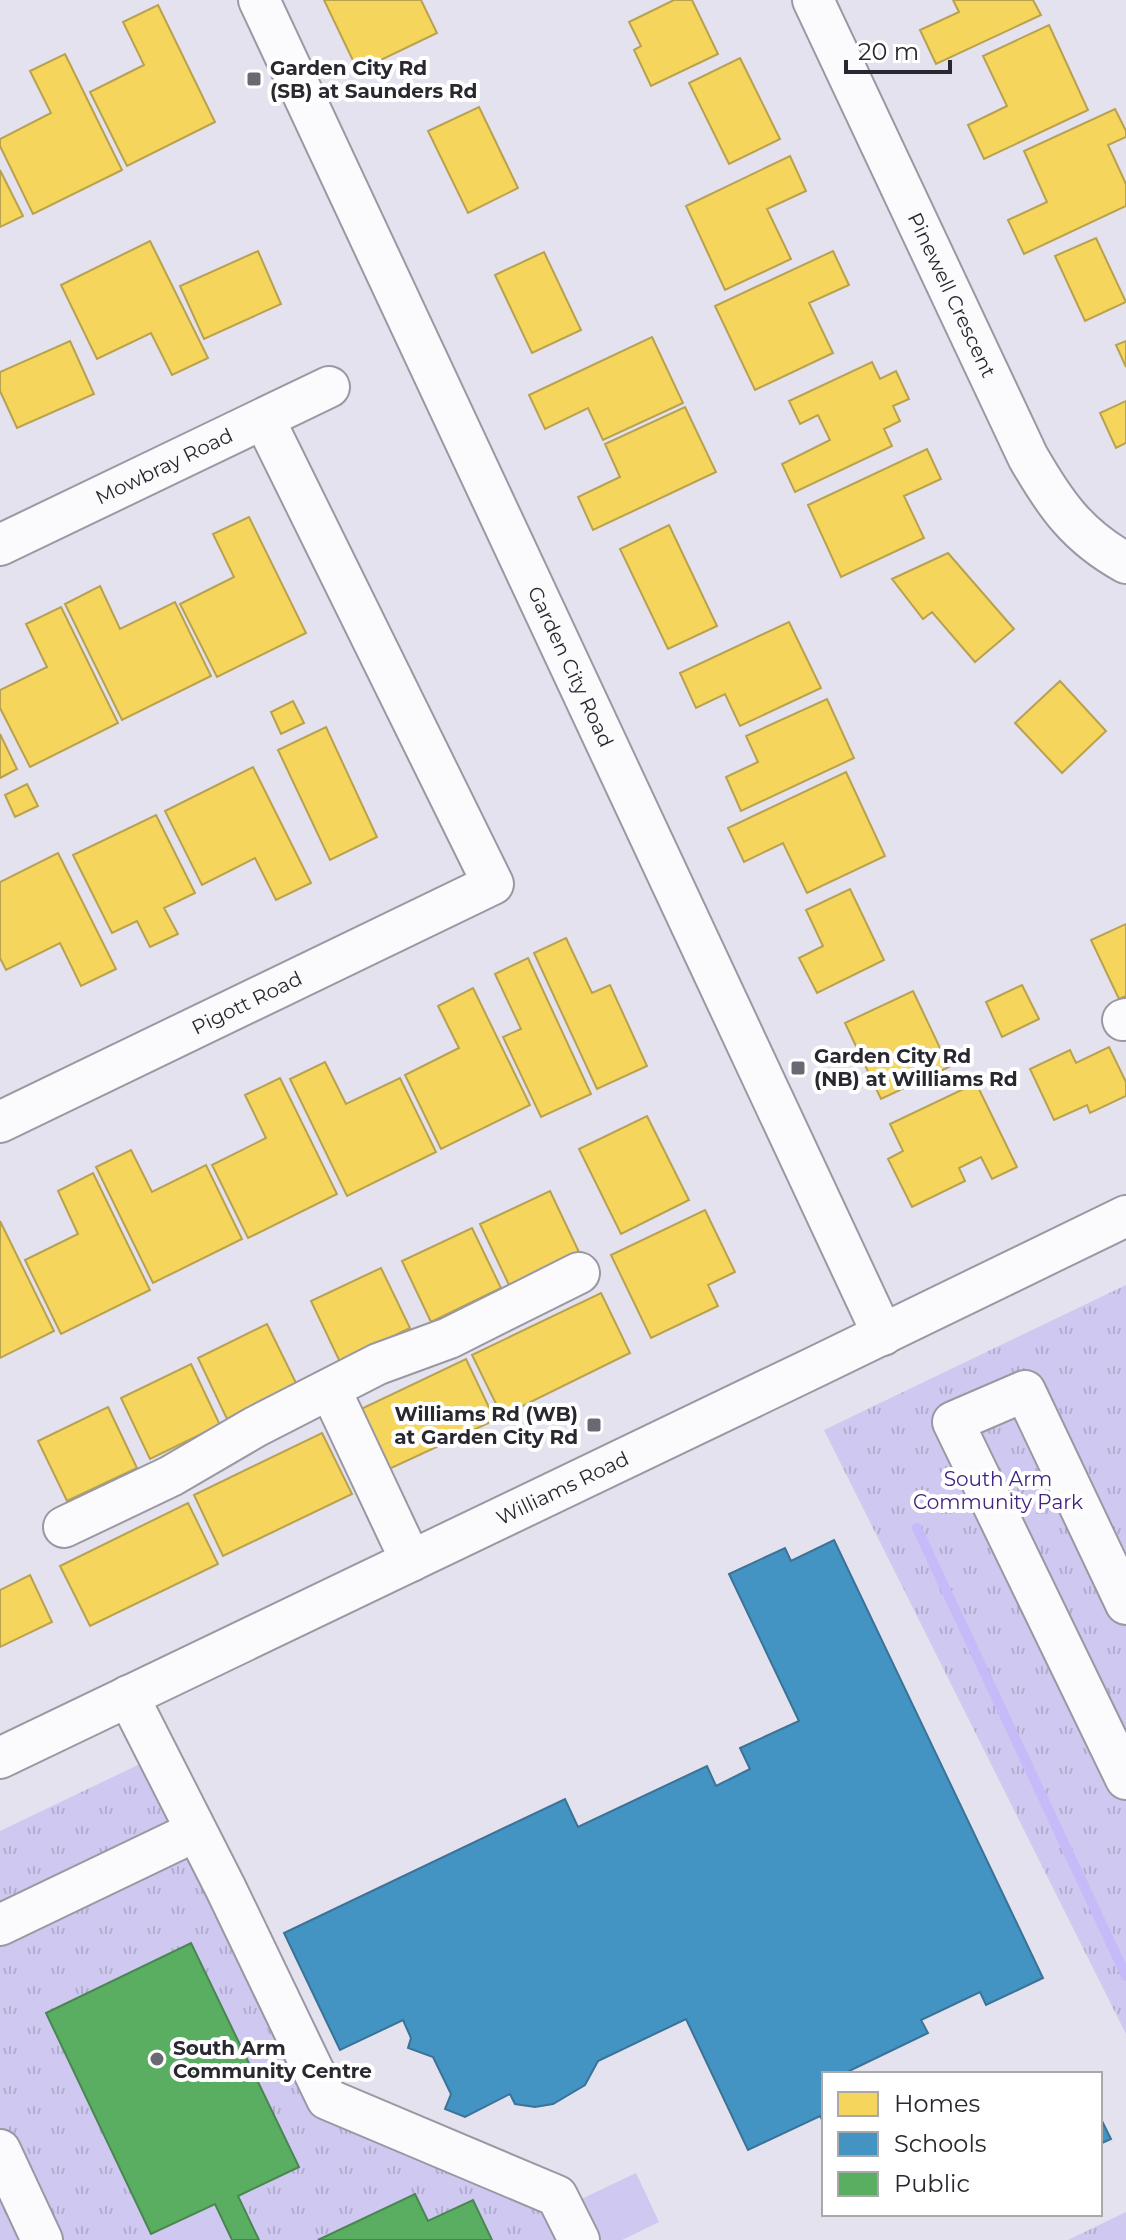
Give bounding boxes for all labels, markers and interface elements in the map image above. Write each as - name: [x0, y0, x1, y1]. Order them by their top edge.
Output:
- scale bar: [846, 24, 950, 74]
- text: 20 m: [858, 37, 919, 66]
- place label: Garden City Rd (SB) at Saunders Rd: [270, 56, 477, 103]
- marker: Garden City Rd (SB) at Saunders Rd: [245, 70, 263, 88]
- street label: Pinewell Crescent: [903, 209, 1001, 381]
- street label: Mowbray Road: [91, 423, 237, 509]
- street label: Garden City Road: [523, 583, 619, 751]
- street label: Pigott Road: [188, 966, 306, 1040]
- place label: Garden City Rd (NB) at Williams Rd: [814, 1044, 1018, 1091]
- marker: Garden City Rd (NB) at Williams Rd: [789, 1059, 807, 1077]
- place label: Williams Rd (WB) at Garden City Rd: [394, 1402, 578, 1449]
- marker: Williams Rd (WB) at Garden City Rd: [585, 1416, 603, 1434]
- street label: Williams Road: [493, 1446, 633, 1530]
- park label: South Arm Community Park: [913, 1467, 1083, 1514]
- place label: South Arm Community Centre: [173, 2036, 372, 2083]
- marker: South Arm Community Centre: [148, 2050, 166, 2068]
- legend: [822, 2072, 1102, 2216]
- text: Homes: [894, 2089, 980, 2118]
- text: Schools: [894, 2129, 987, 2158]
- text: Public: [894, 2169, 970, 2198]

